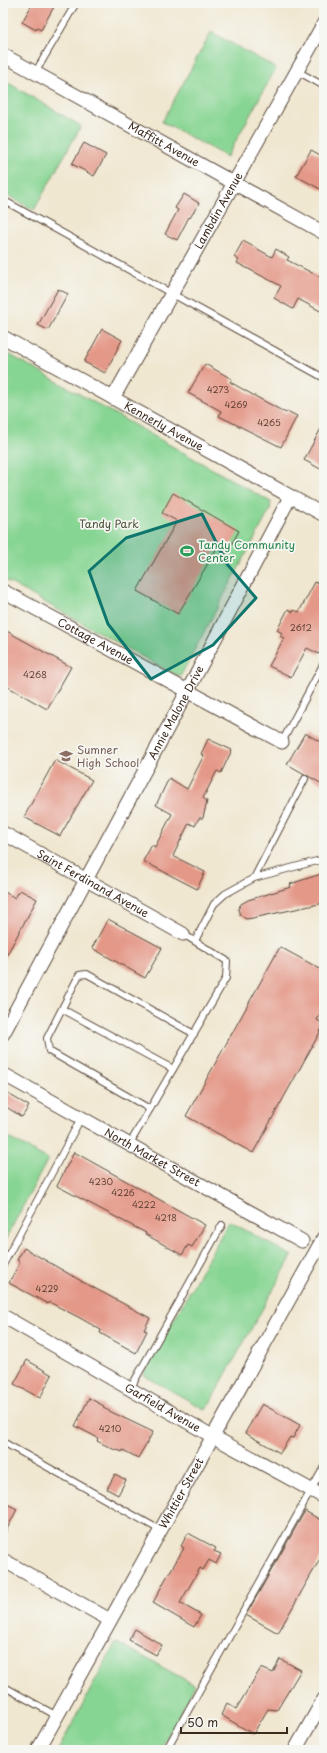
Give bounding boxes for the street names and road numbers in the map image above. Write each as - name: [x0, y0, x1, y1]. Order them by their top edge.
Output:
- street label: Maffitt Avenue: [125, 117, 203, 170]
- street label: Lambdin Avenue: [190, 169, 246, 252]
- street label: Kennerly Avenue: [121, 397, 207, 455]
- street label: Cottage Avenue: [55, 613, 137, 668]
- street label: Annie Malone Drive: [143, 662, 208, 762]
- street label: Saint Ferdinand Avenue: [34, 845, 152, 921]
- street label: North Market Street: [102, 1123, 204, 1191]
- street label: Garfield Avenue: [122, 1379, 204, 1436]
- street label: Whittier Street: [154, 1454, 208, 1532]

